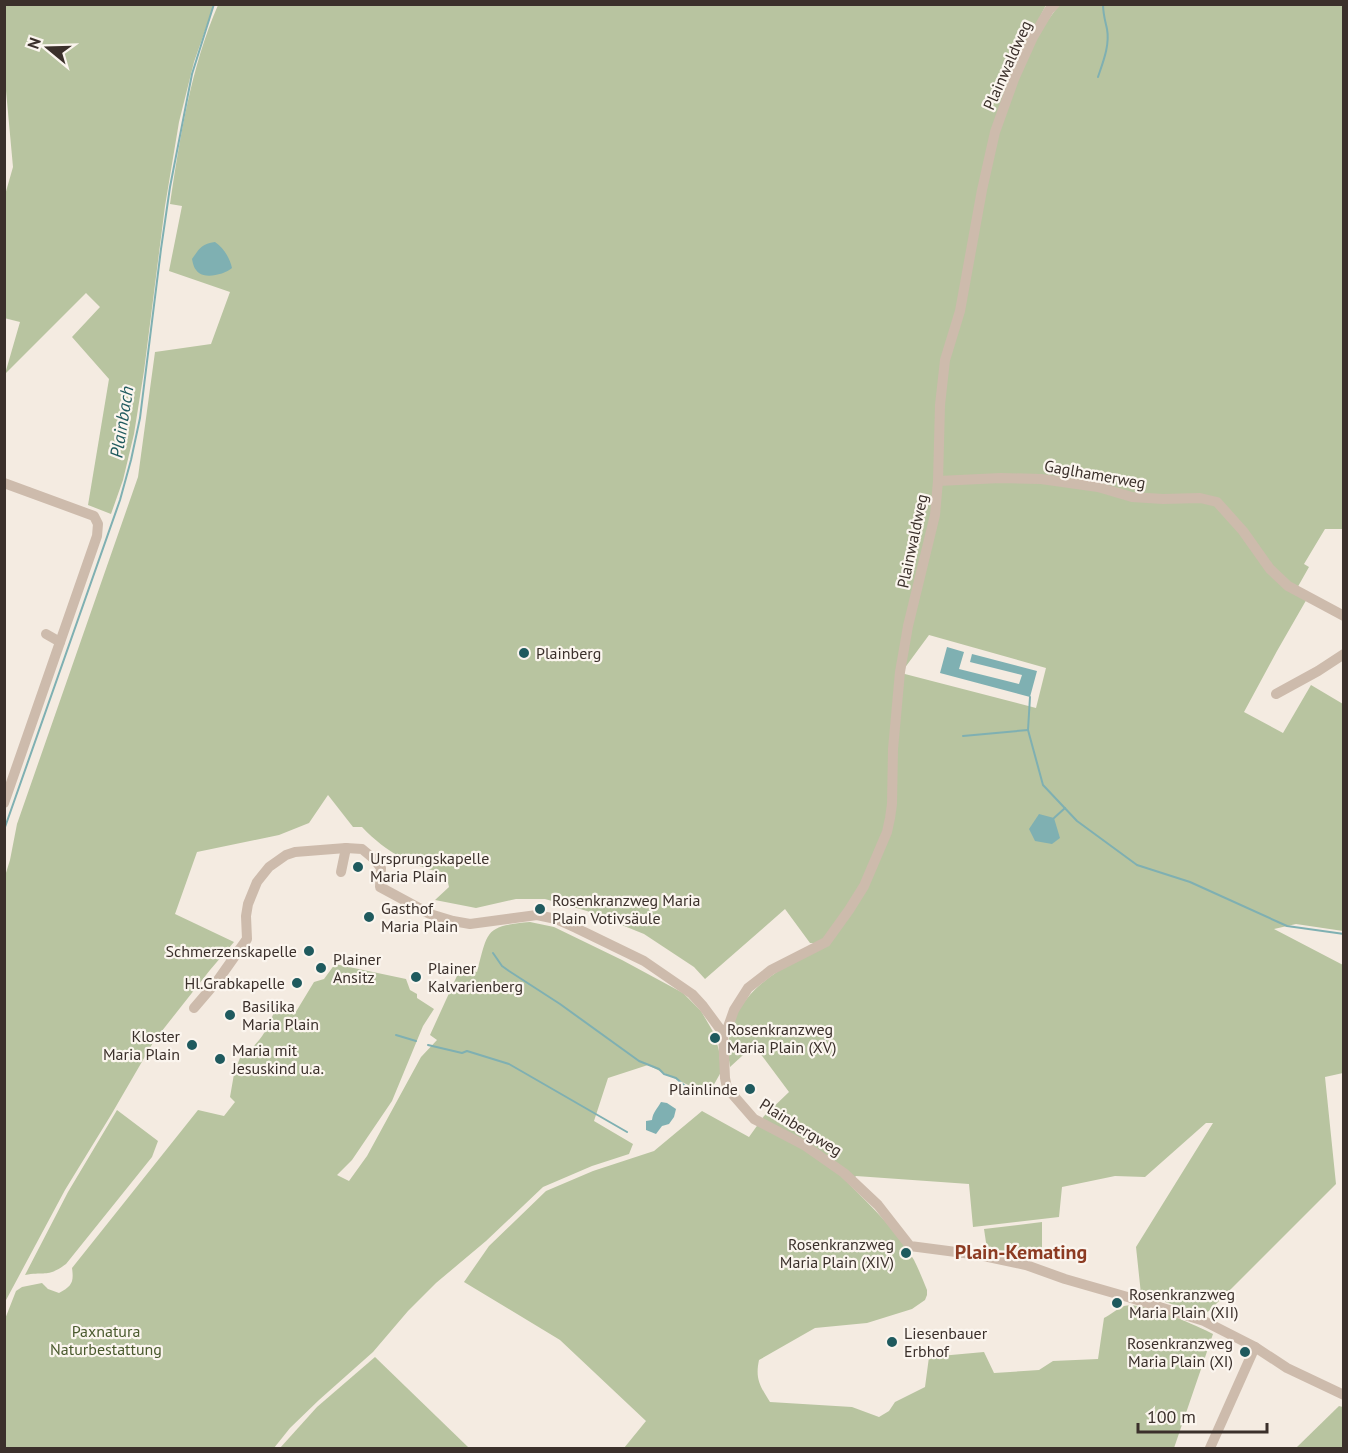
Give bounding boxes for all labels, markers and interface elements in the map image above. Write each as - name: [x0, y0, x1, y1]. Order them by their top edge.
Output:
- street label: Plainwaldweg: [978, 17, 1036, 113]
- north arrow: [18, 18, 78, 78]
- text: N: [23, 35, 45, 51]
- water label: Plainbach: [104, 384, 139, 460]
- street label: Gaglhamerweg: [1043, 455, 1147, 493]
- street label: Plainwaldweg: [892, 492, 932, 590]
- place label: Plainberg: [536, 643, 601, 663]
- marker: Plainberg: [517, 646, 531, 660]
- place label: Ursprungskapelle Maria Plain: [370, 848, 489, 886]
- marker: Ursprungskapelle Maria Plain: [351, 860, 365, 874]
- place label: Rosenkranzweg Maria Plain Votivsäule: [552, 890, 701, 928]
- place label: Gasthof Maria Plain: [381, 898, 458, 936]
- marker: Rosenkranzweg Maria Plain Votivsäule: [533, 902, 547, 916]
- marker: Gasthof Maria Plain: [362, 910, 376, 924]
- place label: Schmerzenskapelle: [166, 941, 297, 961]
- marker: Schmerzenskapelle: [302, 944, 316, 958]
- place label: Plainer Ansitz: [333, 949, 382, 987]
- place label: Plainer Kalvarienberg: [428, 958, 523, 996]
- marker: Plainer Ansitz: [314, 961, 328, 975]
- marker: Plainer Kalvarienberg: [409, 970, 423, 984]
- place label: Hl.Grabkapelle: [184, 973, 285, 993]
- marker: Hl.Grabkapelle: [290, 976, 304, 990]
- place label: Basilika Maria Plain: [242, 996, 319, 1034]
- marker: Basilika Maria Plain: [223, 1008, 237, 1022]
- place label: Rosenkranzweg Maria Plain (XV): [727, 1019, 837, 1057]
- place label: Kloster Maria Plain: [103, 1026, 181, 1064]
- marker: Rosenkranzweg Maria Plain (XV): [708, 1031, 722, 1045]
- marker: Kloster Maria Plain: [185, 1038, 199, 1052]
- place label: Maria mit Jesuskind u.a.: [231, 1040, 324, 1078]
- marker: Maria mit Jesuskind u.a.: [213, 1052, 227, 1066]
- place label: Plainlinde: [669, 1079, 738, 1099]
- marker: Plainlinde: [743, 1082, 757, 1096]
- street label: Plainbergweg: [756, 1094, 846, 1160]
- place label: Rosenkranzweg Maria Plain (XIV): [780, 1234, 894, 1272]
- district label: Plain-Kemating: [955, 1239, 1087, 1265]
- marker: Rosenkranzweg Maria Plain (XIV): [899, 1246, 913, 1260]
- place label: Rosenkranzweg Maria Plain (XII): [1129, 1284, 1239, 1322]
- marker: Rosenkranzweg Maria Plain (XII): [1110, 1296, 1124, 1310]
- park label: Paxnatura Naturbestattung: [50, 1321, 162, 1359]
- place label: Liesenbauer Erbhof: [904, 1323, 988, 1361]
- place label: Rosenkranzweg Maria Plain (XI): [1127, 1333, 1233, 1371]
- marker: Liesenbauer Erbhof: [885, 1335, 899, 1349]
- marker: Rosenkranzweg Maria Plain (XI): [1238, 1345, 1252, 1359]
- scale bar: [1138, 1396, 1267, 1434]
- text: 100 m: [1147, 1405, 1196, 1428]

